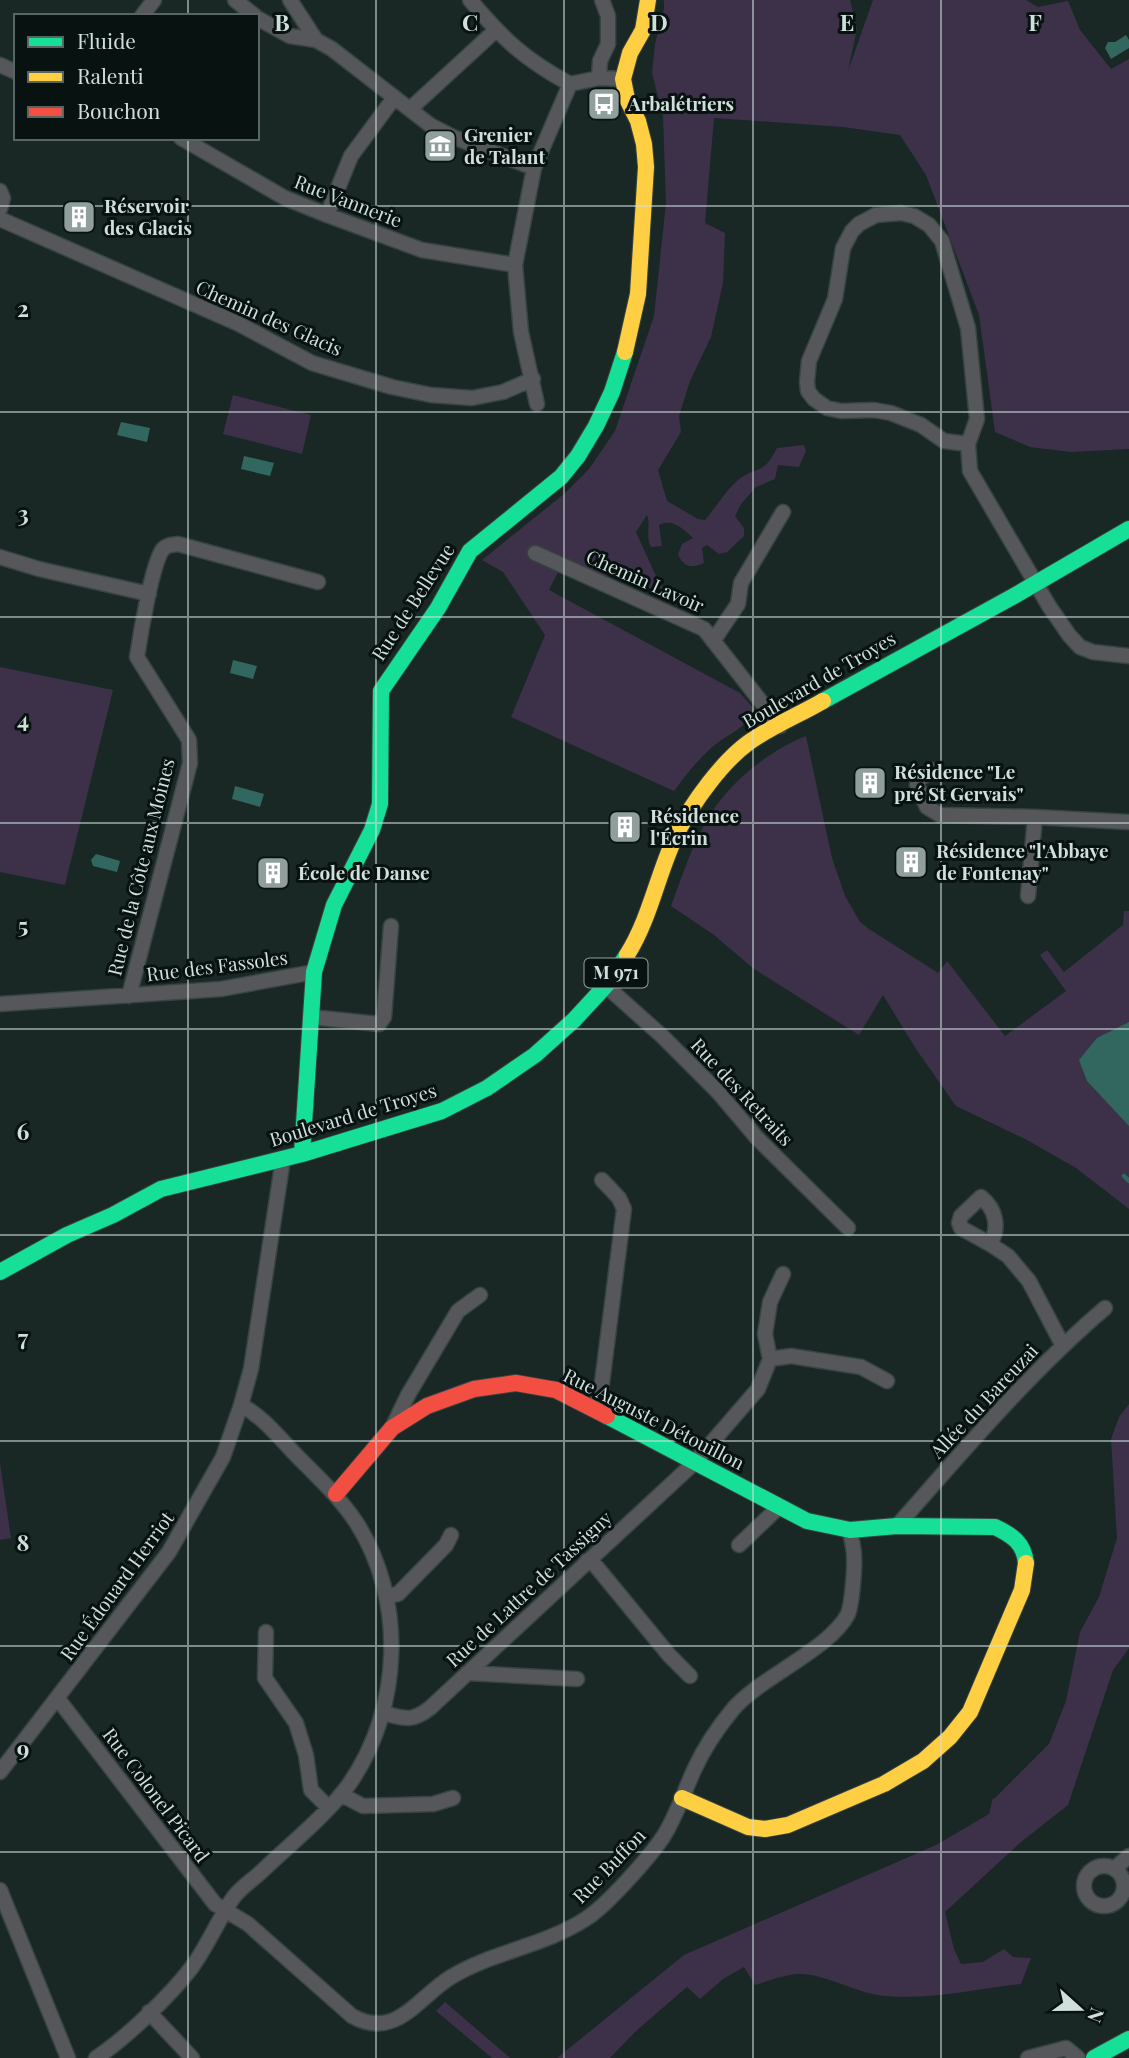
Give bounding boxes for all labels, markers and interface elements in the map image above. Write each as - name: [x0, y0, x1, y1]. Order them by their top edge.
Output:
- text: B: [274, 6, 290, 37]
- text: C: [462, 6, 478, 37]
- text: D: [650, 6, 668, 37]
- text: E: [840, 6, 854, 37]
- text: F: [1028, 6, 1042, 37]
- legend: [14, 14, 259, 140]
- text: Fluide: [77, 26, 136, 54]
- text: Ralenti: [77, 61, 144, 89]
- bus stop icon: Arbalétriers: [585, 85, 623, 123]
- place label: Arbalétriers: [627, 90, 734, 116]
- text: Bouchon: [77, 96, 161, 124]
- place label: Grenier de Talant: [464, 121, 545, 169]
- museum icon: Grenier de Talant: [421, 127, 459, 165]
- street label: Rue Vannerie: [291, 168, 406, 232]
- place label: Réservoir des Glacis: [104, 192, 192, 240]
- building icon: Réservoir des Glacis: [60, 198, 98, 236]
- street label: Chemin des Glacis: [192, 273, 347, 361]
- text: 2: [17, 292, 29, 323]
- text: 3: [17, 497, 29, 528]
- street label: Rue de Bellevue: [365, 538, 460, 665]
- street label: Chemin Lavoir: [582, 542, 709, 618]
- street label: Boulevard de Troyes: [737, 625, 900, 734]
- text: 4: [17, 703, 29, 734]
- street label: Rue de la Côte aux Moines: [100, 755, 180, 978]
- place label: Résidence "Le pré St Gervais": [894, 758, 1023, 806]
- building icon: Résidence "Le pré St Gervais": [851, 764, 889, 802]
- place label: Résidence l'Écrin: [650, 802, 739, 850]
- building icon: Résidence l'Écrin: [606, 808, 644, 846]
- place label: Résidence "l'Abbaye de Fontenay": [936, 837, 1109, 885]
- building icon: Résidence "l'Abbaye de Fontenay": [892, 843, 930, 881]
- building icon: École de Danse: [254, 854, 292, 892]
- place label: École de Danse: [298, 859, 430, 885]
- text: 5: [18, 909, 28, 940]
- street label: Rue des Fassoles: [145, 943, 289, 987]
- road number: M 971: [584, 958, 648, 988]
- street label: Rue des Retraits: [686, 1032, 800, 1151]
- street label: Boulevard de Troyes: [266, 1076, 439, 1152]
- text: 6: [17, 1115, 30, 1146]
- text: 7: [18, 1321, 29, 1352]
- street label: Allée du Bareuzai: [923, 1337, 1043, 1464]
- street label: Rue Auguste Détouillon: [560, 1361, 750, 1475]
- street label: Rue de Lattre de Tassigny: [440, 1504, 617, 1672]
- street label: Rue Édouard Herriot: [53, 1505, 179, 1665]
- text: 8: [17, 1526, 29, 1557]
- street label: Rue Colonel Picard: [98, 1722, 216, 1867]
- text: 9: [17, 1732, 29, 1763]
- street label: Rue Buffon: [566, 1822, 651, 1908]
- north arrow: [1045, 1974, 1115, 2044]
- text: N: [1082, 2004, 1111, 2027]

